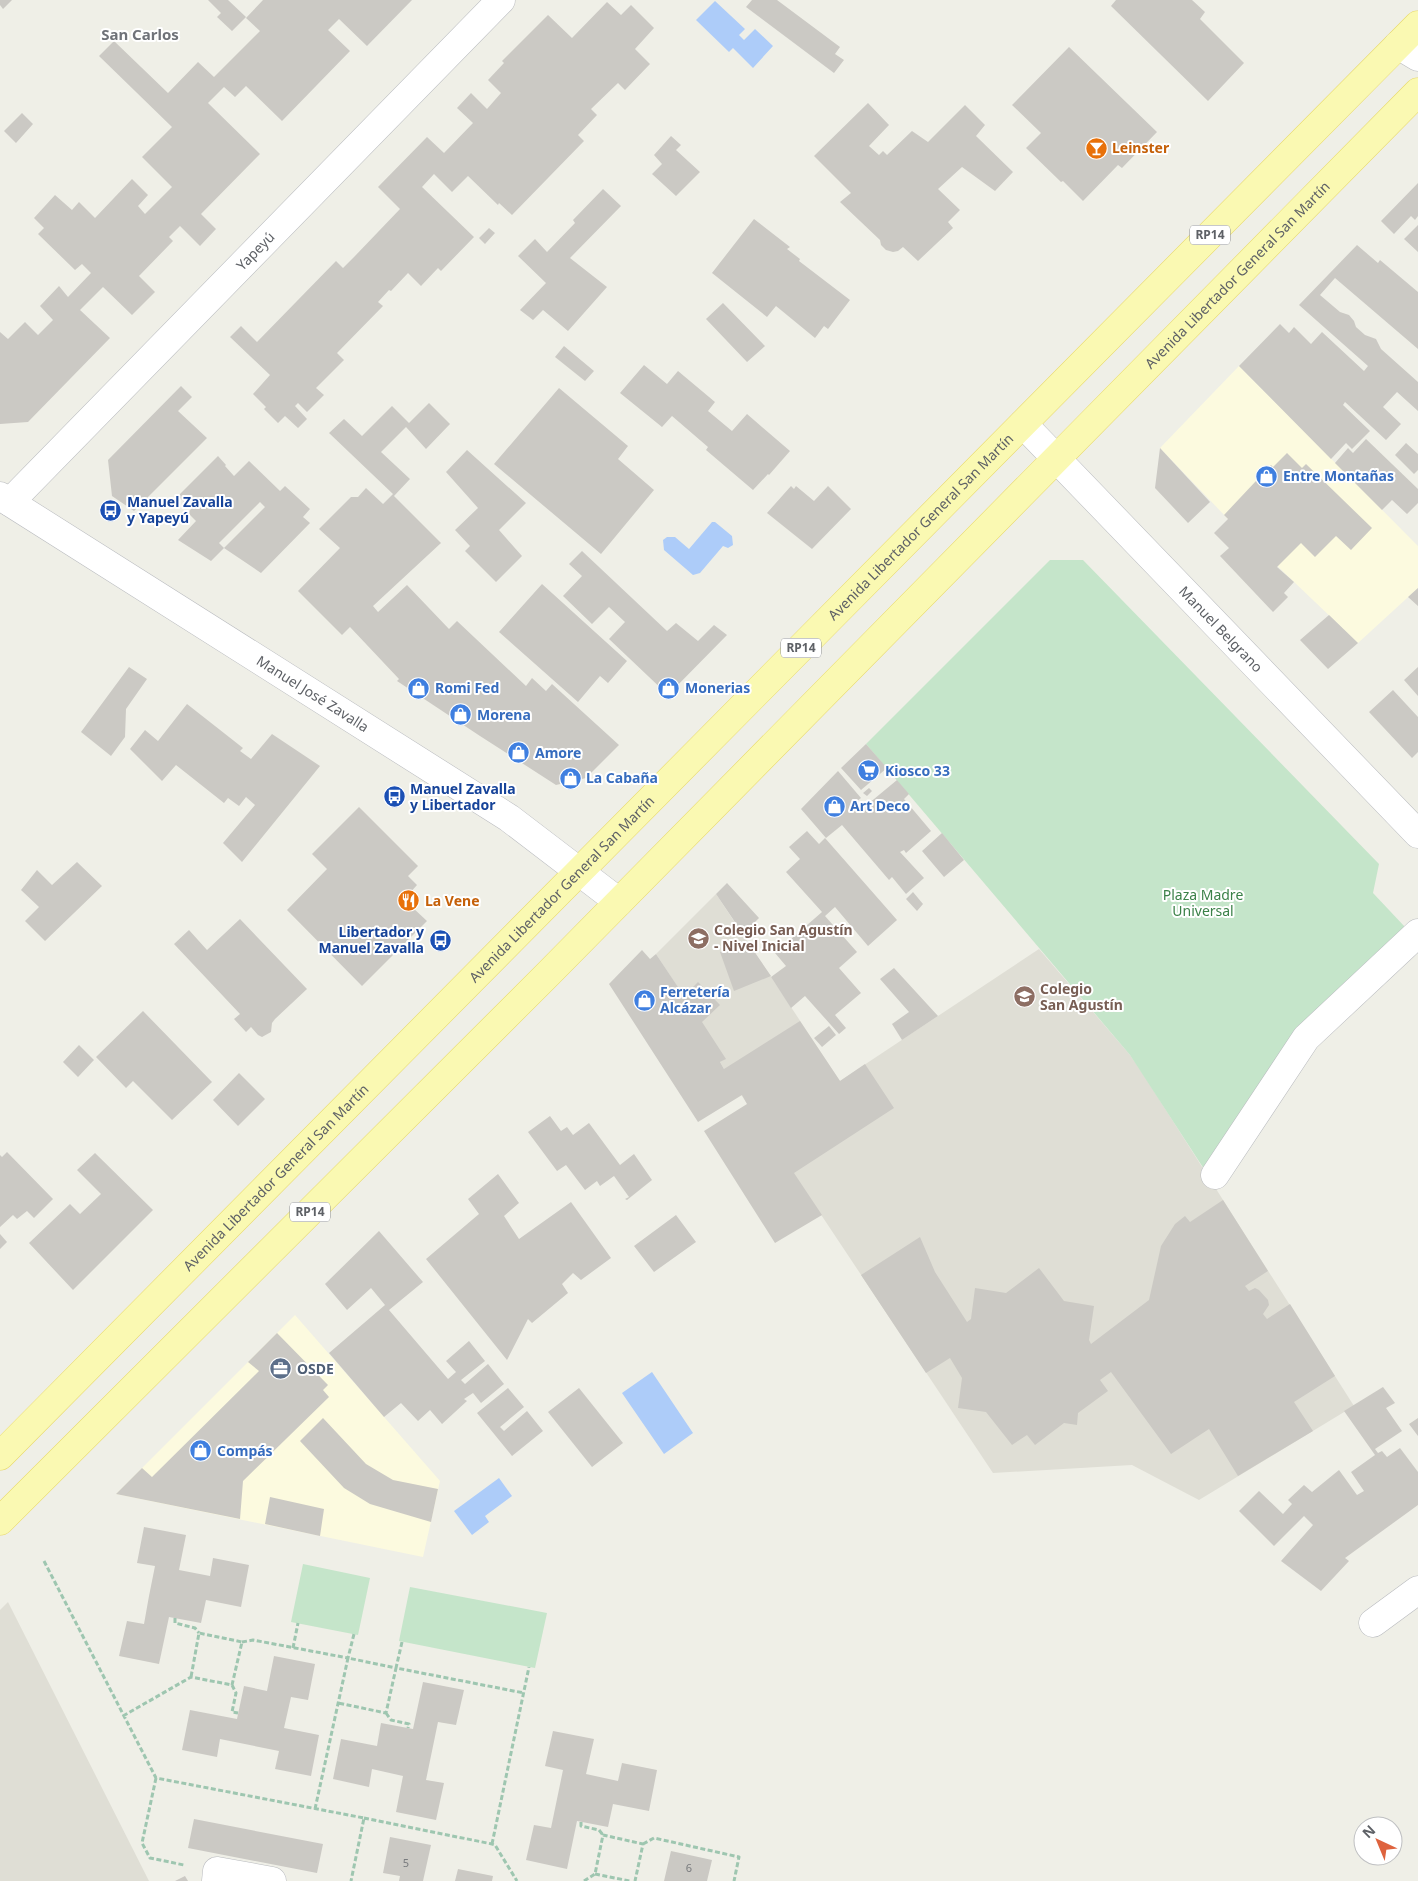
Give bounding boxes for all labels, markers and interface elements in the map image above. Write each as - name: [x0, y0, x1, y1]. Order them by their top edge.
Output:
- district label: San Carlos: [101, 24, 179, 44]
- bar icon: Leinster: [1084, 136, 1108, 160]
- place label: Leinster: [1112, 138, 1170, 157]
- street label: Avenida Libertador General San Martín: [1140, 177, 1334, 373]
- road number: RP14: [1190, 226, 1230, 244]
- street label: Yapeyú: [232, 227, 278, 274]
- street label: Avenida Libertador General San Martín: [823, 429, 1017, 624]
- shop icon: Entre Montañas: [1255, 464, 1279, 488]
- place label: Entre Montañas: [1283, 466, 1394, 485]
- place label: Manuel Zavalla y Yapeyú: [127, 492, 233, 527]
- bus stop icon: Manuel Zavalla y Yapeyú: [99, 498, 123, 522]
- street label: Manuel Belgrano: [1175, 582, 1267, 676]
- road number: RP14: [781, 638, 821, 658]
- street label: Manuel José Zavalla: [253, 651, 373, 736]
- shop icon: Romi Fed: [407, 676, 431, 700]
- shop icon: Monerias: [657, 676, 681, 700]
- place label: Romi Fed: [435, 678, 499, 697]
- place label: Monerias: [685, 678, 750, 697]
- shop icon: Morena: [449, 703, 473, 727]
- place label: Morena: [477, 705, 531, 724]
- shop icon: Amore: [507, 741, 531, 765]
- place label: Amore: [535, 743, 581, 762]
- supermarket icon: Kiosco 33: [857, 759, 881, 783]
- place label: Kiosco 33: [885, 761, 950, 780]
- shop icon: La Cabaña: [558, 766, 582, 790]
- place label: La Cabaña: [586, 768, 658, 787]
- place label: Manuel Zavalla y Libertador: [410, 779, 516, 814]
- bus stop icon: Manuel Zavalla y Libertador: [382, 785, 406, 809]
- street label: Avenida Libertador General San Martín: [464, 791, 658, 986]
- shop icon: Art Deco: [822, 794, 846, 818]
- place label: Art Deco: [850, 796, 910, 815]
- park label: Plaza Madre Universal: [1163, 885, 1243, 920]
- restaurant icon: La Vene: [397, 889, 421, 913]
- place label: La Vene: [425, 891, 480, 910]
- place label: Colegio San Agustín - Nivel Inicial: [714, 920, 853, 955]
- place label: Libertador y Manuel Zavalla: [318, 922, 424, 957]
- school or university icon: Colegio San Agustín - Nivel Inicial: [686, 926, 710, 950]
- bus stop icon: Libertador y Manuel Zavalla: [428, 928, 452, 952]
- place label: Colegio San Agustín: [1040, 979, 1123, 1014]
- place label: Ferretería Alcázar: [660, 982, 730, 1017]
- school or university icon: Colegio San Agustín: [1012, 985, 1036, 1009]
- shop icon: Ferretería Alcázar: [632, 988, 656, 1012]
- street label: Avenida Libertador General San Martín: [179, 1080, 372, 1275]
- road number: RP14: [290, 1202, 330, 1222]
- office icon: OSDE: [269, 1357, 293, 1381]
- place label: OSDE: [297, 1359, 334, 1378]
- shop icon: Compás: [189, 1439, 213, 1463]
- place label: Compás: [217, 1441, 273, 1460]
- north arrow: [1353, 1816, 1403, 1866]
- text: N: [1358, 1820, 1379, 1842]
- house number: 5: [403, 1855, 409, 1870]
- house number: 6: [686, 1860, 692, 1875]

